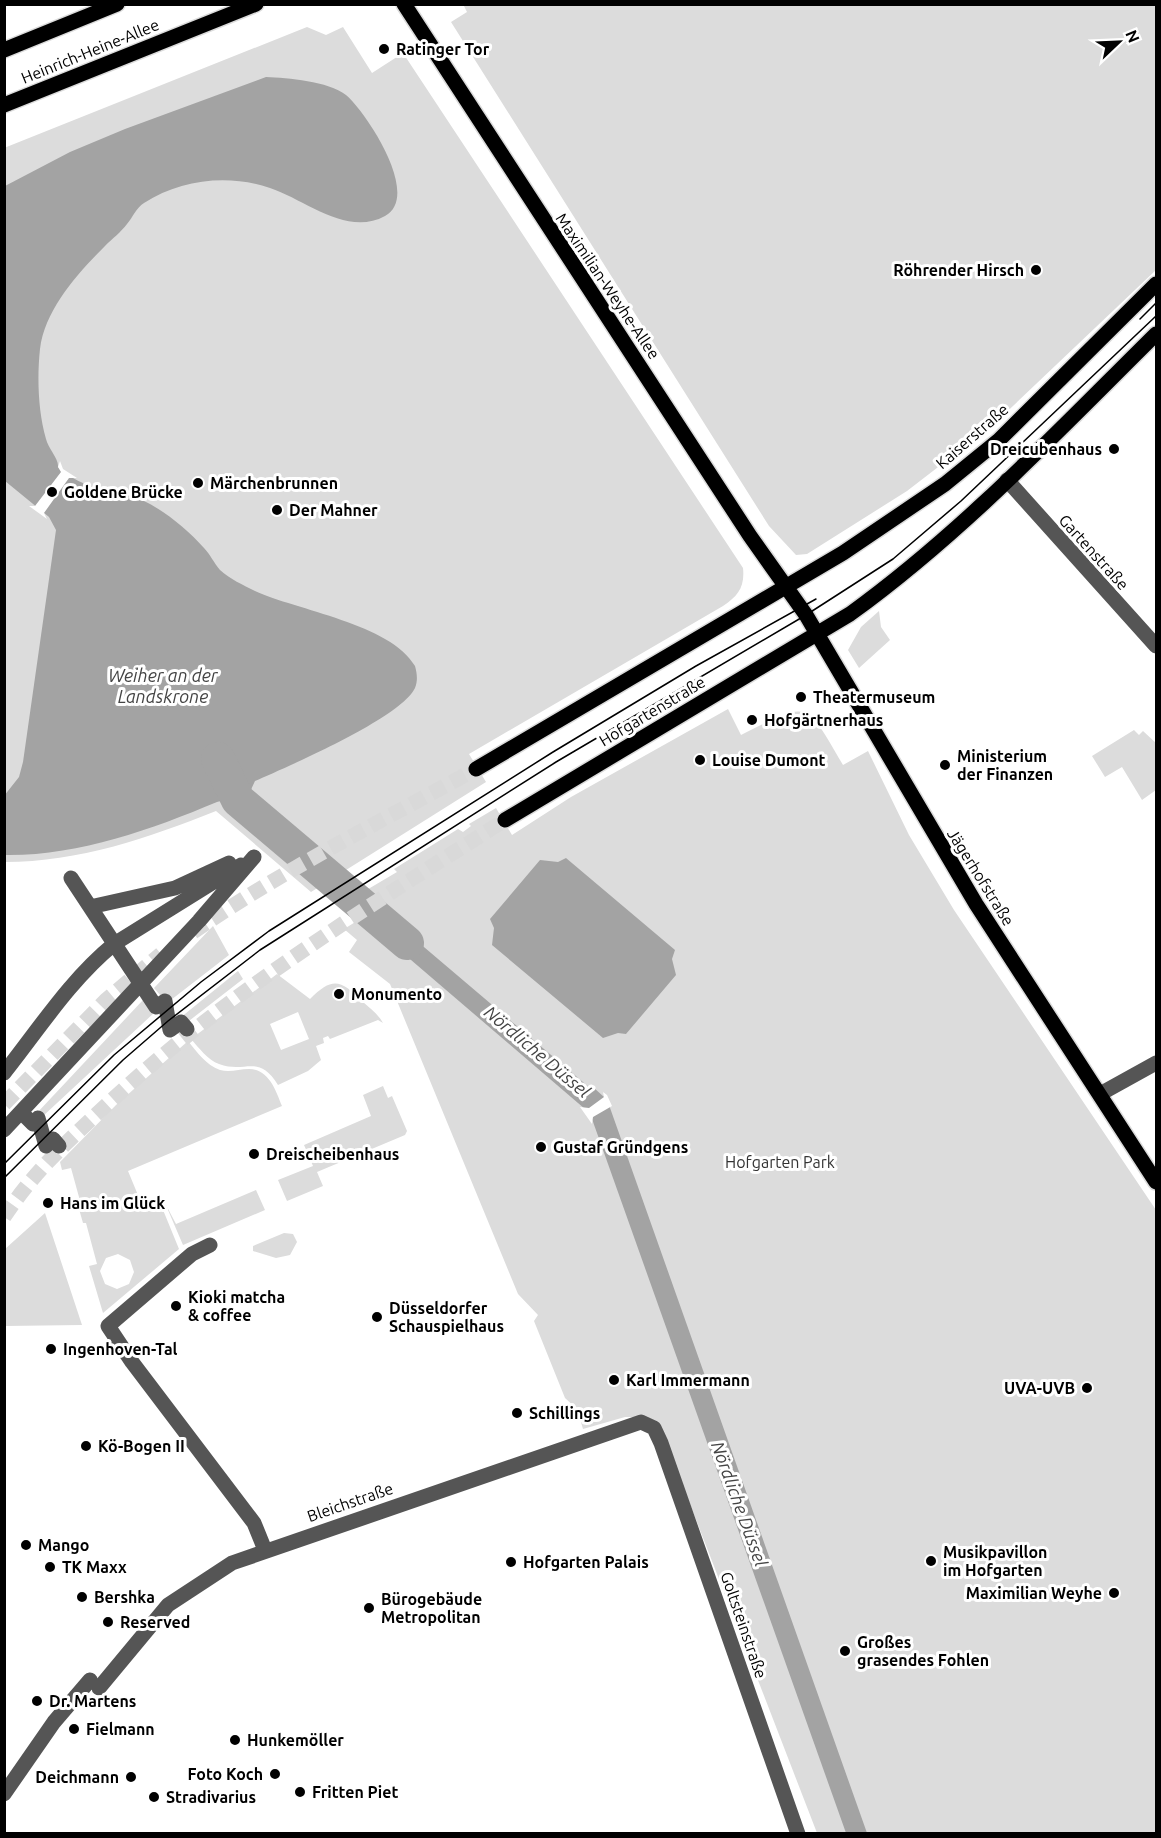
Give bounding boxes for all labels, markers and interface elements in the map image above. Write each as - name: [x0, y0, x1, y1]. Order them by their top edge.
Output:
- north arrow: [1089, 12, 1149, 72]
- street label: Heinrich-Heine-Allee: [18, 15, 162, 87]
- text: N: [1122, 27, 1143, 45]
- place label: Ratinger Tor: [396, 40, 490, 58]
- marker: Ratinger Tor: [377, 42, 391, 56]
- street label: Maximilian-Weyhe-Allee: [552, 210, 664, 362]
- place label: Röhrender Hirsch: [893, 261, 1024, 279]
- marker: Röhrender Hirsch: [1029, 263, 1043, 277]
- street label: Kaiserstraße: [932, 400, 1012, 472]
- place label: Dreicubenhaus: [990, 440, 1102, 458]
- marker: Dreicubenhaus: [1107, 442, 1121, 456]
- place label: Märchenbrunnen: [210, 474, 338, 492]
- marker: Märchenbrunnen: [191, 476, 205, 490]
- place label: Goldene Brücke: [64, 483, 183, 501]
- marker: Goldene Brücke: [45, 485, 59, 499]
- place label: Der Mahner: [289, 501, 378, 519]
- marker: Der Mahner: [270, 503, 284, 517]
- street label: Gartenstraße: [1055, 511, 1133, 593]
- water label: Weiher an der Landskrone: [108, 665, 219, 706]
- street label: Hofgartenstraße: [596, 672, 708, 750]
- place label: Theatermuseum: [813, 688, 935, 706]
- marker: Theatermuseum: [794, 690, 808, 704]
- place label: Hofgärtnerhaus: [764, 711, 883, 729]
- marker: Hofgärtnerhaus: [745, 713, 759, 727]
- place label: Ministerium der Finanzen: [957, 747, 1053, 783]
- place label: Louise Dumont: [712, 751, 826, 769]
- marker: Louise Dumont: [693, 753, 707, 767]
- marker: Ministerium der Finanzen: [938, 758, 952, 772]
- street label: Jägerhofstraße: [944, 825, 1018, 929]
- place label: Monumento: [351, 985, 442, 1003]
- marker: Monumento: [332, 987, 346, 1001]
- water label: Nördliche Düssel: [481, 1001, 595, 1101]
- place label: Gustaf Gründgens: [553, 1138, 688, 1156]
- marker: Gustaf Gründgens: [534, 1140, 548, 1154]
- place label: Dreischeibenhaus: [266, 1145, 399, 1163]
- marker: Dreischeibenhaus: [247, 1147, 261, 1161]
- park label: Hofgarten Park: [725, 1153, 835, 1171]
- place label: Hans im Glück: [60, 1194, 165, 1212]
- marker: Hans im Glück: [41, 1196, 55, 1210]
- place label: Kioki matcha & coffee: [188, 1288, 285, 1324]
- marker: Kioki matcha & coffee: [169, 1299, 183, 1313]
- place label: Düsseldorfer Schauspielhaus: [389, 1299, 504, 1335]
- marker: Düsseldorfer Schauspielhaus: [370, 1310, 384, 1324]
- place label: Ingenhoven-Tal: [63, 1340, 178, 1358]
- marker: Ingenhoven-Tal: [44, 1342, 58, 1356]
- place label: Karl Immermann: [626, 1371, 750, 1389]
- marker: Karl Immermann: [607, 1373, 621, 1387]
- place label: UVA-UVB: [1004, 1379, 1075, 1397]
- marker: UVA-UVB: [1080, 1381, 1094, 1395]
- place label: Schillings: [529, 1404, 600, 1422]
- marker: Schillings: [510, 1406, 524, 1420]
- place label: Kö-Bogen II: [98, 1437, 185, 1455]
- water label: Nördliche Düssel: [708, 1438, 772, 1569]
- marker: Kö-Bogen II: [79, 1439, 93, 1453]
- street label: Bleichstraße: [305, 1479, 395, 1525]
- place label: Mango: [38, 1536, 89, 1554]
- marker: Mango: [19, 1538, 33, 1552]
- place label: Musikpavillon im Hofgarten: [943, 1543, 1047, 1579]
- place label: Hofgarten Palais: [523, 1553, 649, 1571]
- marker: Musikpavillon im Hofgarten: [924, 1554, 938, 1568]
- marker: Hofgarten Palais: [504, 1555, 518, 1569]
- place label: TK Maxx: [62, 1558, 127, 1576]
- marker: TK Maxx: [43, 1560, 57, 1574]
- street label: Goltsteinstraße: [717, 1569, 771, 1681]
- place label: Maximilian Weyhe: [966, 1584, 1102, 1602]
- marker: Maximilian Weyhe: [1107, 1586, 1121, 1600]
- place label: Bershka: [94, 1588, 155, 1606]
- marker: Bershka: [75, 1590, 89, 1604]
- place label: Bürogebäude Metropolitan: [381, 1590, 482, 1626]
- marker: Bürogebäude Metropolitan: [362, 1601, 376, 1615]
- place label: Reserved: [120, 1613, 190, 1631]
- marker: Reserved: [101, 1615, 115, 1629]
- place label: Großes grasendes Fohlen: [857, 1633, 989, 1669]
- marker: Großes grasendes Fohlen: [838, 1644, 852, 1658]
- place label: Dr. Martens: [49, 1692, 136, 1710]
- marker: Dr. Martens: [30, 1694, 44, 1708]
- place label: Fielmann: [86, 1720, 155, 1738]
- marker: Fielmann: [67, 1722, 81, 1736]
- place label: Hunkemöller: [247, 1731, 344, 1749]
- marker: Hunkemöller: [228, 1733, 242, 1747]
- place label: Foto Koch: [187, 1765, 263, 1783]
- marker: Foto Koch: [268, 1767, 282, 1781]
- place label: Deichmann: [35, 1768, 119, 1786]
- marker: Deichmann: [124, 1770, 138, 1784]
- place label: Fritten Piet: [312, 1783, 398, 1801]
- marker: Fritten Piet: [293, 1785, 307, 1799]
- place label: Stradivarius: [166, 1788, 256, 1806]
- marker: Stradivarius: [147, 1790, 161, 1804]

